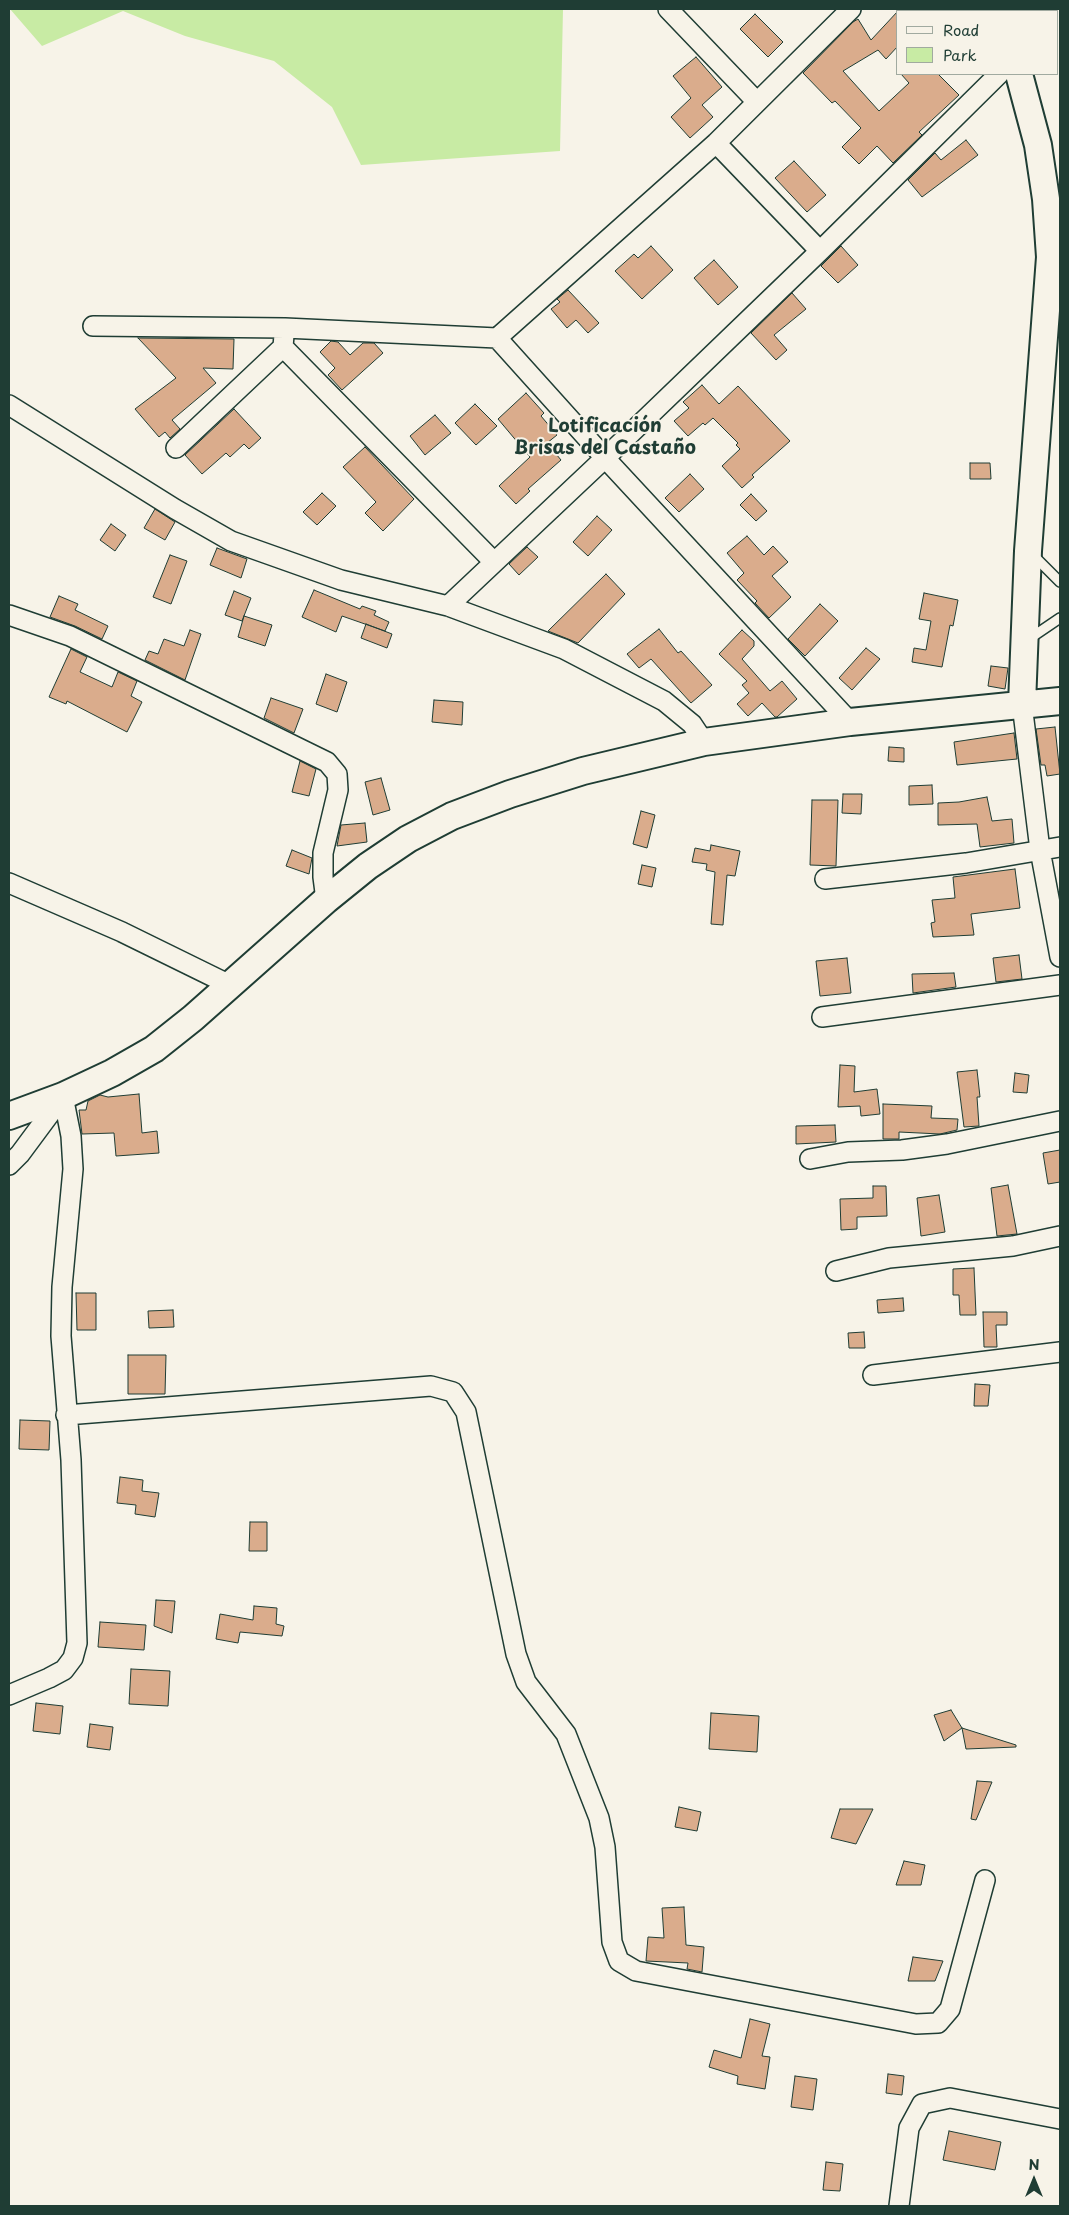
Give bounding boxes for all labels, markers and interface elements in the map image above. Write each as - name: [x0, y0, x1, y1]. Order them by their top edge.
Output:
- legend: [896, 10, 1059, 75]
- text: Road: [943, 18, 979, 41]
- text: Park: [943, 43, 977, 66]
- district label: Lotificación Brisas del Castaño: [514, 416, 696, 460]
- text: N: [1028, 2154, 1040, 2175]
- north arrow: [1009, 2155, 1059, 2205]

